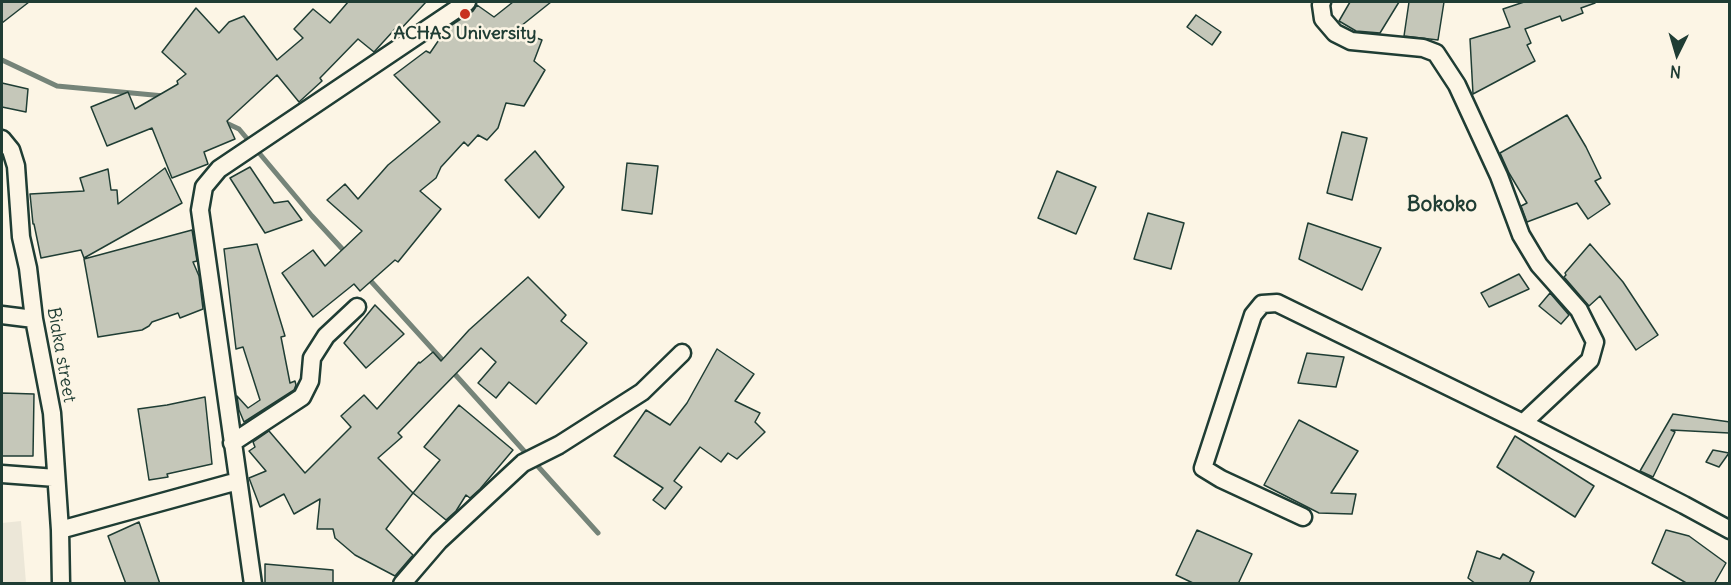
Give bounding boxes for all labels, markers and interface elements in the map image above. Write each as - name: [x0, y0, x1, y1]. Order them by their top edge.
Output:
- marker: ACHAS University: [458, 7, 472, 21]
- place label: ACHAS University: [394, 23, 536, 45]
- north arrow: [1647, 24, 1707, 84]
- text: N: [1669, 61, 1682, 82]
- district label: Bokoko: [1407, 192, 1477, 218]
- street label: Biaka street: [42, 306, 80, 404]

